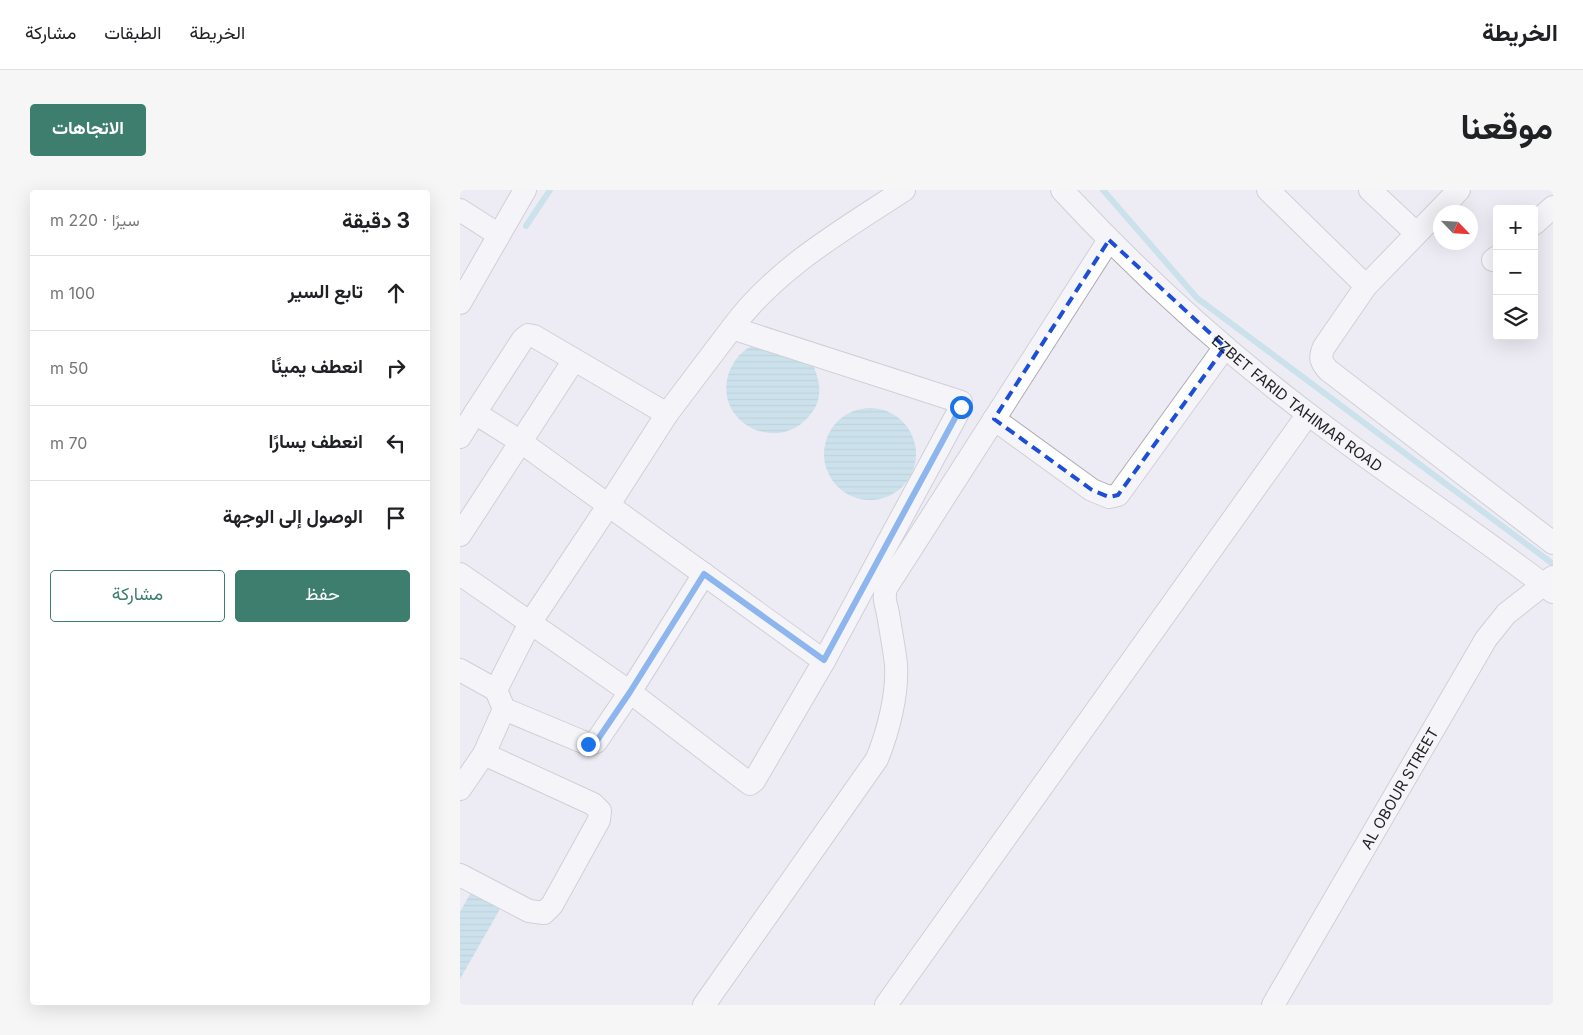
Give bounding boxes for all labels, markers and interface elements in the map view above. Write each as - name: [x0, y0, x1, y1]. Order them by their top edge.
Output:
- text: الخريطة: [1482, 18, 1558, 47]
- text: مشاركة: [25, 22, 76, 43]
- text: الطبقات: [104, 22, 161, 43]
- text: الخريطة: [189, 22, 245, 43]
- button: الاتجاهات: [30, 104, 146, 156]
- text: موقعنا: [1460, 105, 1553, 147]
- north arrow: [1433, 205, 1478, 250]
- map controls: [1493, 205, 1538, 340]
- button: +: [1493, 205, 1538, 250]
- text: 3 دقيقة: [342, 208, 410, 233]
- text: سيرًا · 220 m: [50, 210, 140, 230]
- button: −: [1493, 250, 1538, 295]
- icon: ahead: [382, 279, 410, 307]
- text: تابع السير: [288, 280, 363, 303]
- text: 100 m: [50, 283, 95, 303]
- button: layers: [1493, 295, 1538, 340]
- street label: EZBET FARID TAHIMAR ROAD: [1208, 331, 1387, 475]
- icon: right: [382, 354, 410, 382]
- text: انعطف يمينًا: [271, 355, 363, 378]
- text: 50 m: [50, 358, 88, 378]
- route start: [950, 396, 973, 419]
- icon: left: [382, 429, 410, 457]
- text: انعطف يسارًا: [269, 430, 363, 453]
- text: 70 m: [50, 433, 87, 453]
- icon: arrive: [382, 504, 410, 532]
- text: الوصول إلى الوجهة: [223, 505, 363, 528]
- button: مشاركة: [50, 570, 225, 622]
- button: حفظ: [235, 570, 410, 622]
- street label: AL OBOUR STREET: [1356, 724, 1442, 852]
- route end: [577, 733, 600, 756]

